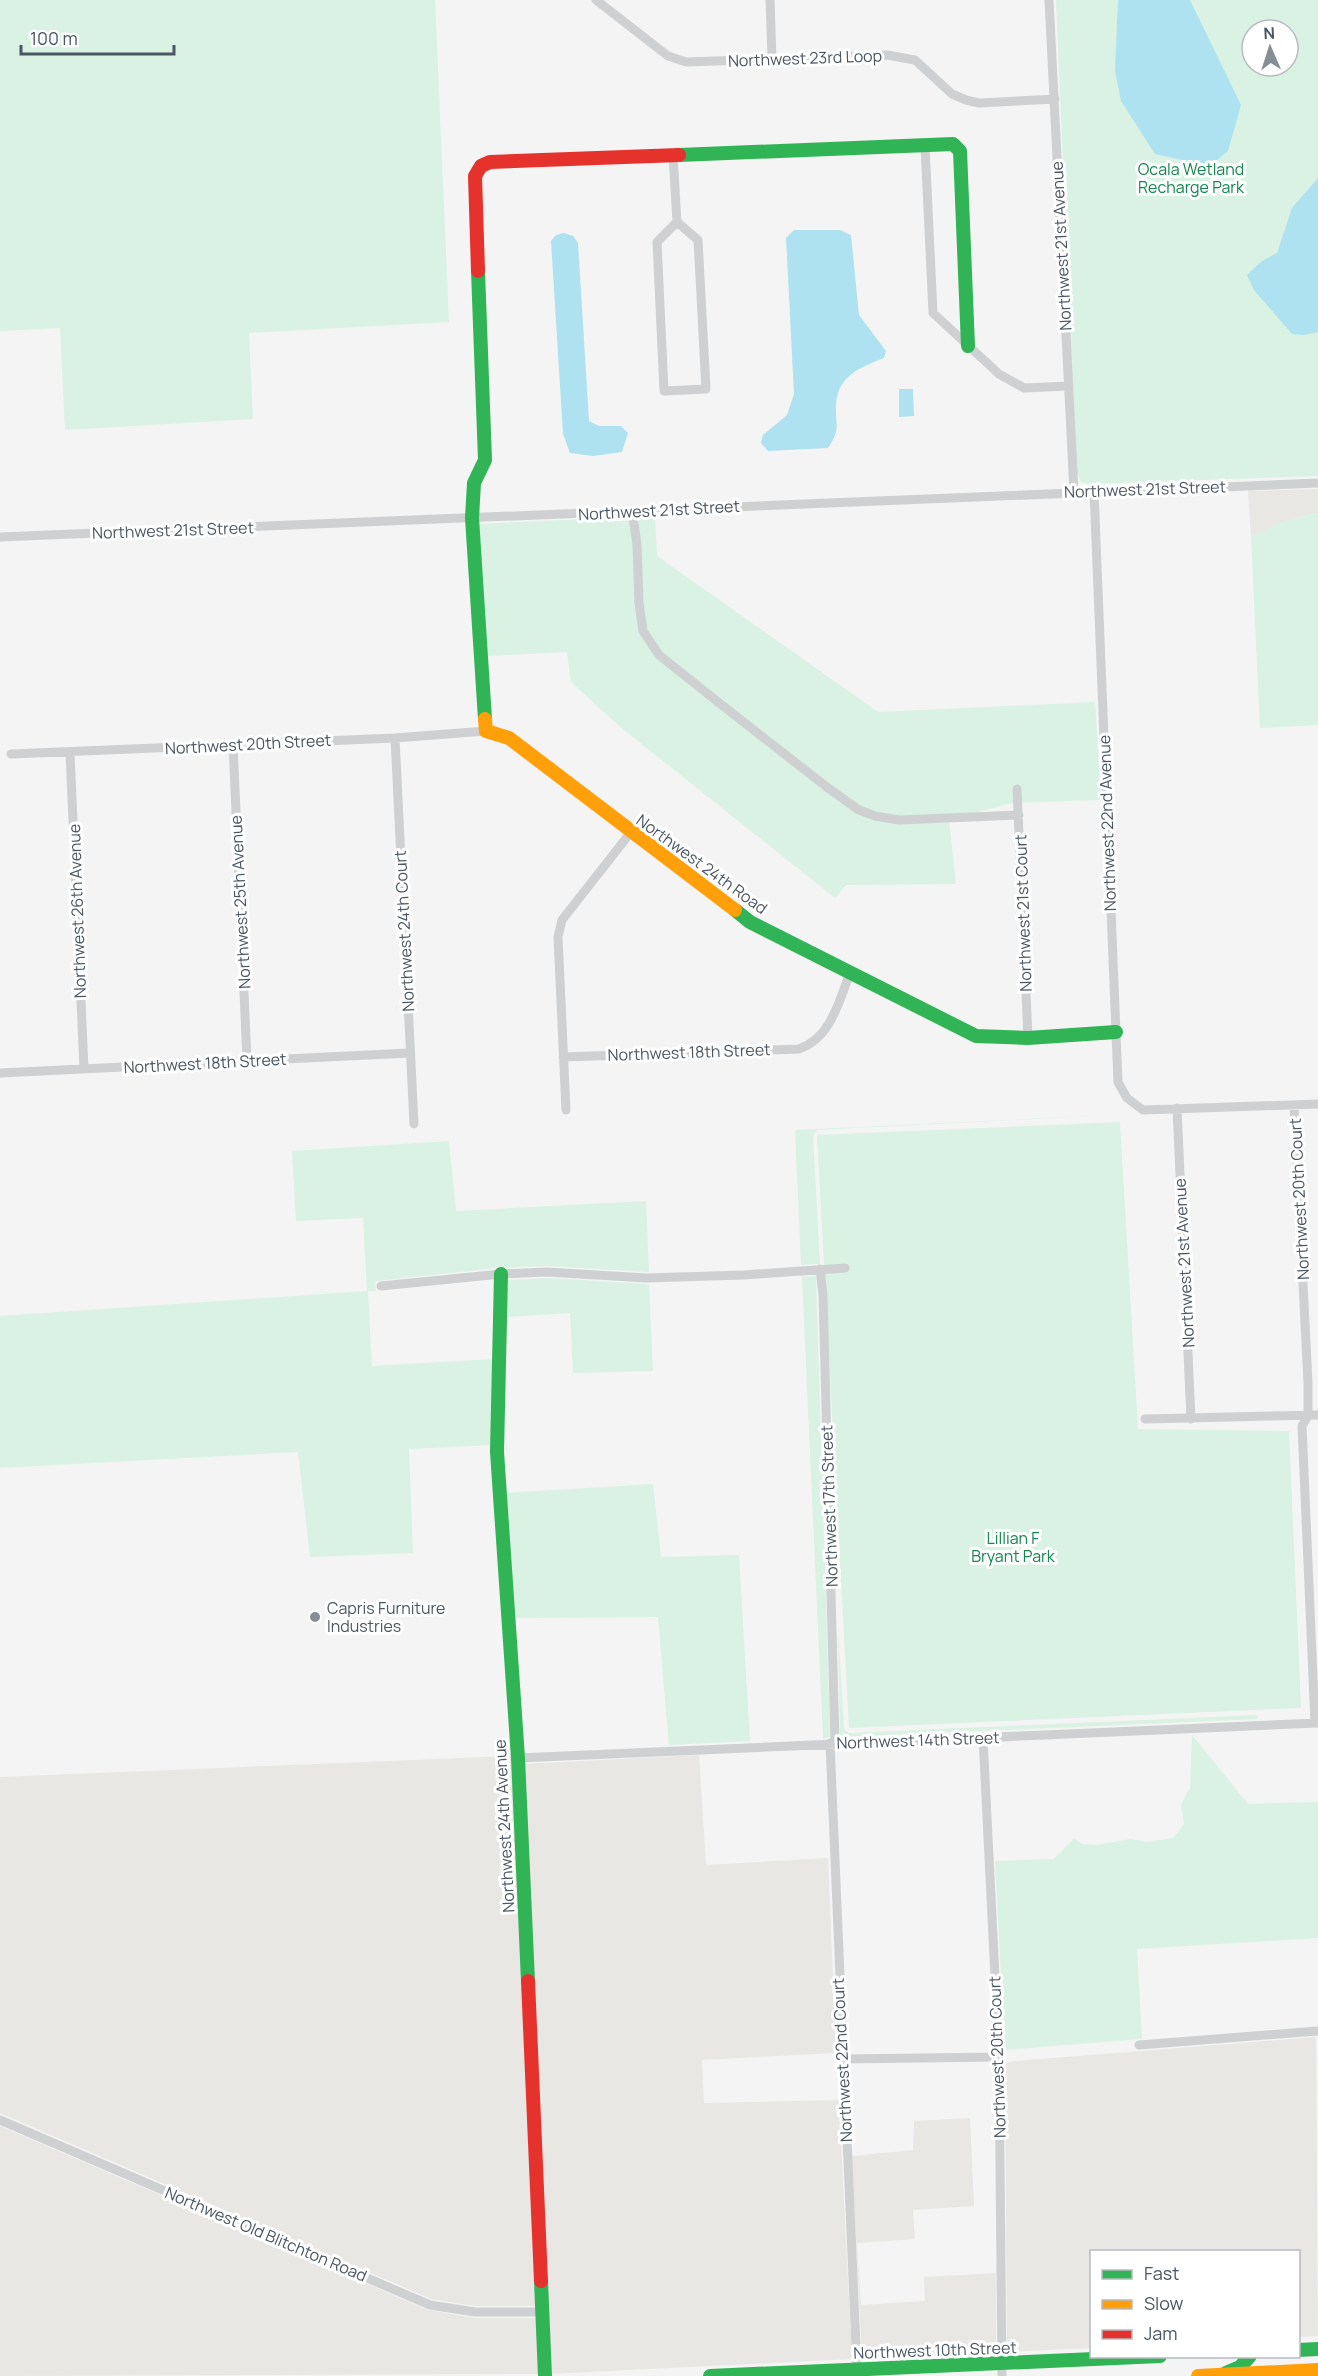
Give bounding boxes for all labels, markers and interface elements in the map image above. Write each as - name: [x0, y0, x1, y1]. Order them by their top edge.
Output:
- scale bar: [21, 18, 174, 56]
- north arrow: [1240, 18, 1300, 78]
- text: N: [1263, 22, 1276, 44]
- text: 100 m: [30, 26, 78, 50]
- street label: Northwest 23rd Loop: [728, 44, 882, 72]
- park label: Ocala Wetland Recharge Park: [1138, 158, 1245, 198]
- street label: Northwest 21st Avenue: [1046, 161, 1076, 331]
- street label: Northwest 21st Street: [1064, 475, 1226, 503]
- street label: Northwest 21st Street: [578, 495, 740, 525]
- street label: Northwest 21st Street: [92, 516, 254, 544]
- street label: Northwest 20th Street: [164, 729, 332, 759]
- street label: Northwest 22nd Avenue: [1093, 734, 1121, 912]
- street label: Northwest 24th Road: [632, 809, 772, 919]
- street label: Northwest 25th Avenue: [224, 815, 256, 989]
- street label: Northwest 26th Avenue: [63, 823, 91, 999]
- street label: Northwest 21st Court: [1009, 834, 1037, 992]
- street label: Northwest 24th Court: [389, 850, 419, 1012]
- street label: Northwest 18th Street: [607, 1038, 771, 1066]
- street label: Northwest 18th Street: [123, 1048, 287, 1078]
- street label: Northwest 20th Court: [1284, 1118, 1314, 1280]
- street label: Northwest 21st Avenue: [1169, 1178, 1199, 1348]
- street label: Northwest 17th Street: [815, 1425, 843, 1587]
- park label: Lillian F Bryant Park: [971, 1527, 1056, 1567]
- place label: Capris Furniture Industries: [327, 1597, 445, 1637]
- marker: Capris Furniture Industries: [308, 1610, 322, 1624]
- street label: Northwest 14th Street: [836, 1726, 1000, 1754]
- street label: Northwest 24th Avenue: [488, 1739, 520, 1913]
- street label: Northwest 20th Court: [983, 1976, 1011, 2138]
- street label: Northwest 22nd Court: [827, 1977, 857, 2143]
- street label: Northwest Old Blitchton Road: [162, 2181, 370, 2287]
- legend: [1090, 2250, 1300, 2358]
- text: Fast: [1144, 2261, 1179, 2285]
- text: Slow: [1144, 2291, 1184, 2315]
- text: Jam: [1144, 2321, 1178, 2345]
- street label: Northwest 10th Street: [853, 2336, 1017, 2364]

